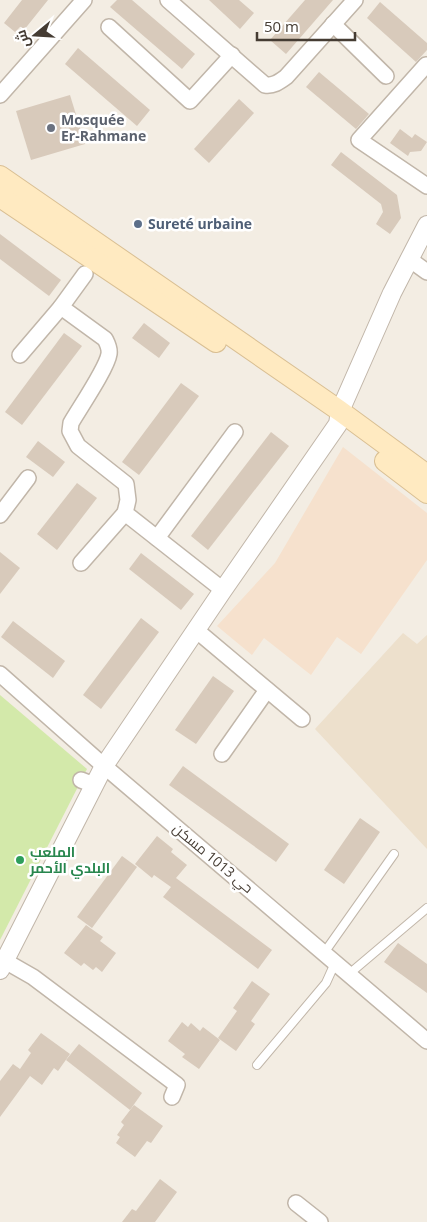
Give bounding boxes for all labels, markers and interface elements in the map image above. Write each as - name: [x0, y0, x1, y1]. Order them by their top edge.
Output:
- north arrow: [10, 10, 60, 60]
- scale bar: [257, 10, 354, 42]
- text: 50 m: [264, 16, 299, 36]
- text: ش: [10, 28, 34, 51]
- place label: Mosquée Er-Rahmane: [61, 110, 146, 145]
- marker: Mosquée Er-Rahmane: [45, 122, 57, 134]
- place label: Sureté urbaine: [148, 214, 252, 233]
- marker: Sureté urbaine: [132, 218, 144, 230]
- street label: حي 1013 مسكن: [167, 818, 258, 899]
- place label: الملعب البلدي الأحمر: [29, 842, 110, 879]
- marker: الملعب البلدي الأحمر: [14, 854, 26, 866]

